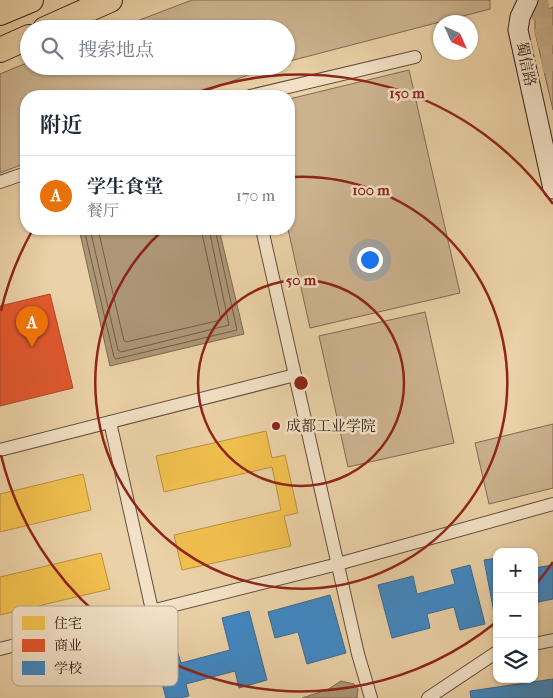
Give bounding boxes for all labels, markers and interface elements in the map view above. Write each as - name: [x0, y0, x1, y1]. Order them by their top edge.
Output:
- north arrow: [433, 15, 478, 60]
- search box: [20, 20, 295, 75]
- icon: search: [38, 34, 66, 62]
- text: 搜索地点: [78, 39, 154, 61]
- street label: 蜀信路: [513, 40, 539, 88]
- text: 150 m: [389, 84, 425, 102]
- text: 附近: [40, 113, 82, 137]
- text: 学生食堂: [87, 176, 163, 198]
- text: 100 m: [352, 181, 390, 199]
- text: A: [51, 186, 61, 205]
- text: 170 m: [236, 186, 275, 205]
- text: 餐厅: [87, 201, 119, 220]
- your location: [357, 247, 383, 273]
- text: 50 m: [286, 271, 317, 289]
- pin: A: [16, 306, 48, 347]
- centre of rings: [292, 374, 310, 392]
- place label: 成都工业学院: [286, 417, 376, 435]
- marker: 成都工业学院: [270, 420, 282, 432]
- map controls: [493, 548, 538, 683]
- button: +: [493, 548, 538, 593]
- button: −: [493, 593, 538, 638]
- legend: [12, 606, 178, 686]
- text: 住宅: [54, 615, 82, 632]
- text: 商业: [54, 637, 82, 654]
- button: layers: [493, 638, 538, 683]
- text: 学校: [54, 660, 82, 677]

